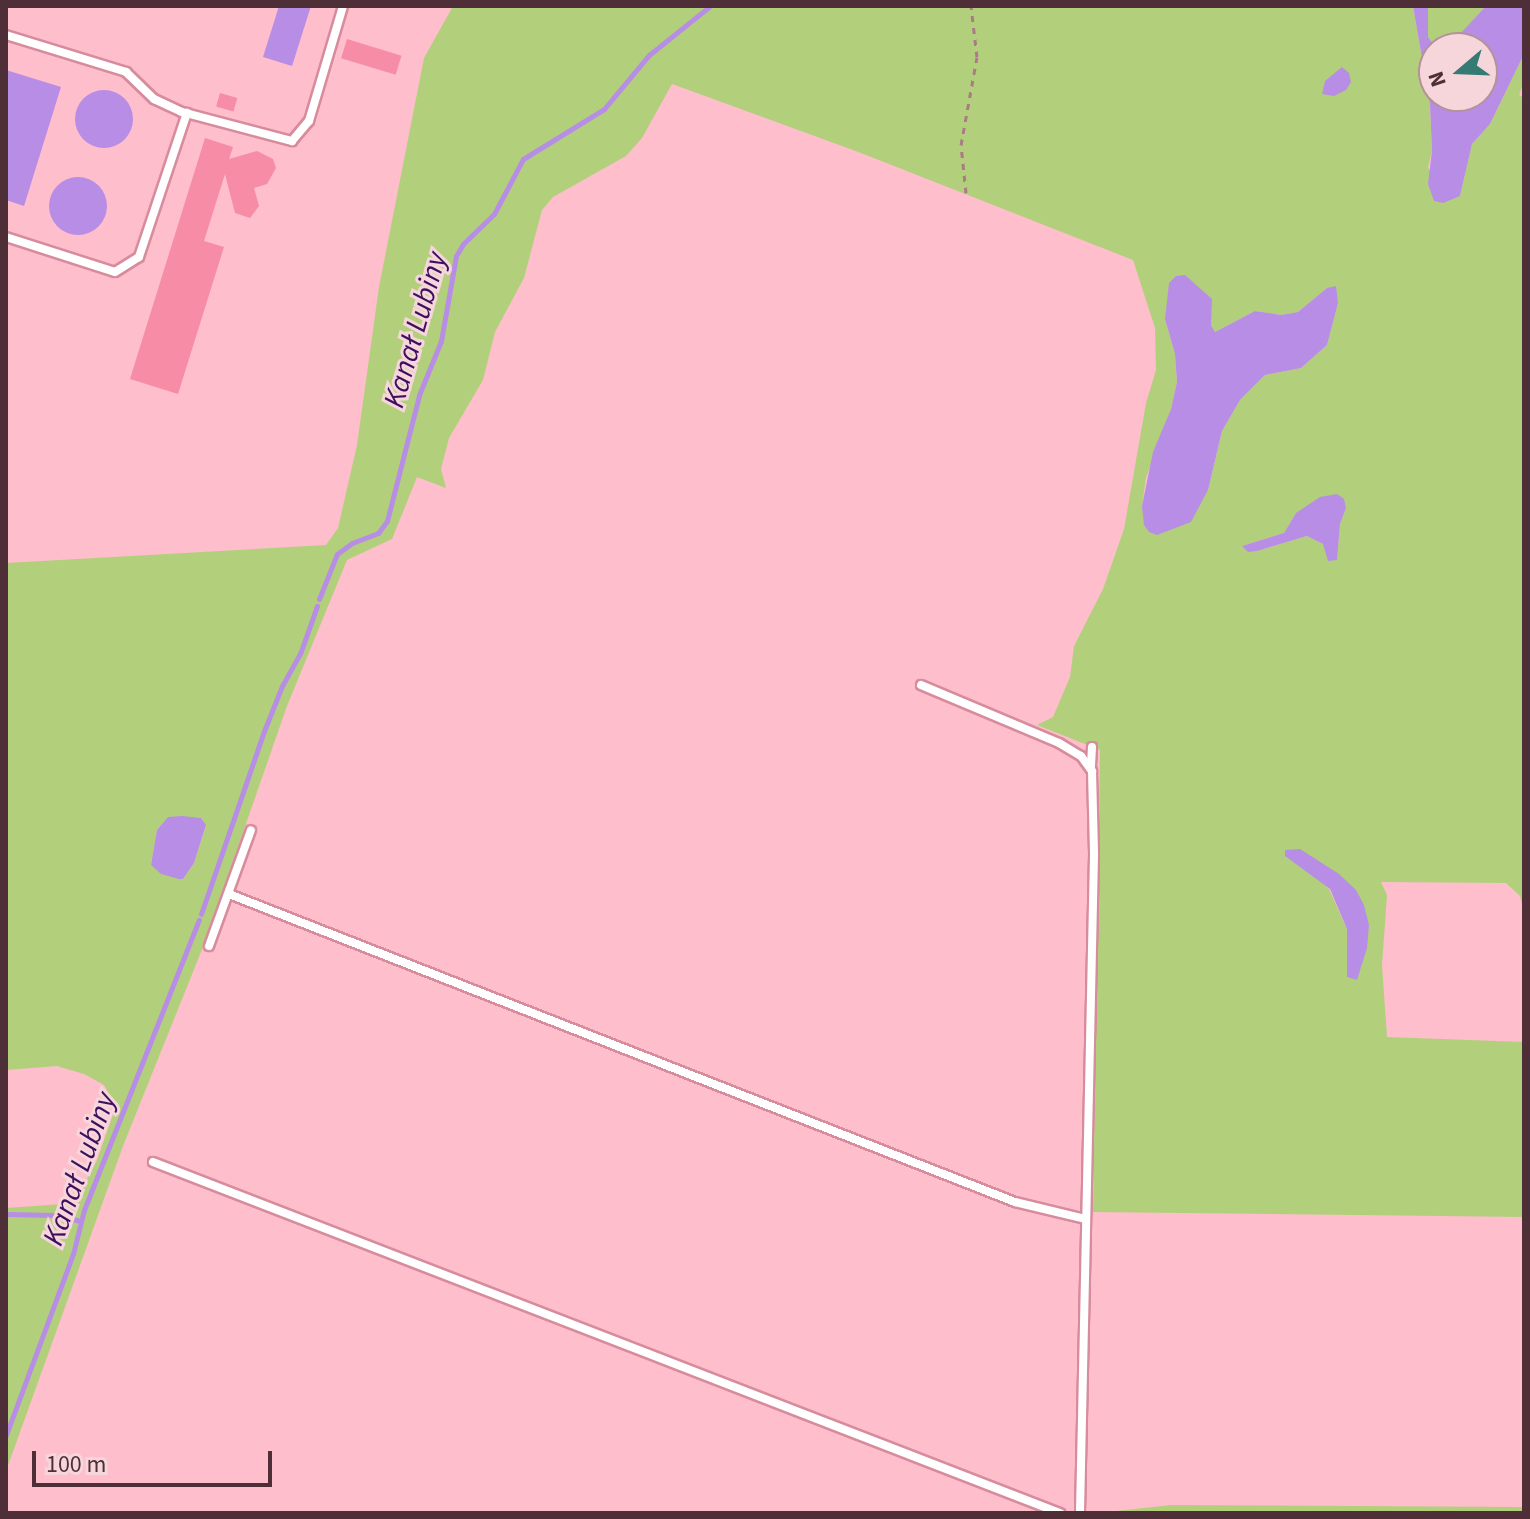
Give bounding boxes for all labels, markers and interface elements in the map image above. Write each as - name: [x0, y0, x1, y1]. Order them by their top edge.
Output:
- north arrow: [1418, 32, 1498, 112]
- text: N: [1420, 67, 1455, 91]
- water label: Kanał Lubiny: [377, 248, 455, 412]
- water label: Kanał Lubiny: [36, 1087, 124, 1251]
- scale bar: [36, 1435, 276, 1485]
- text: 100 m: [46, 1447, 106, 1482]

